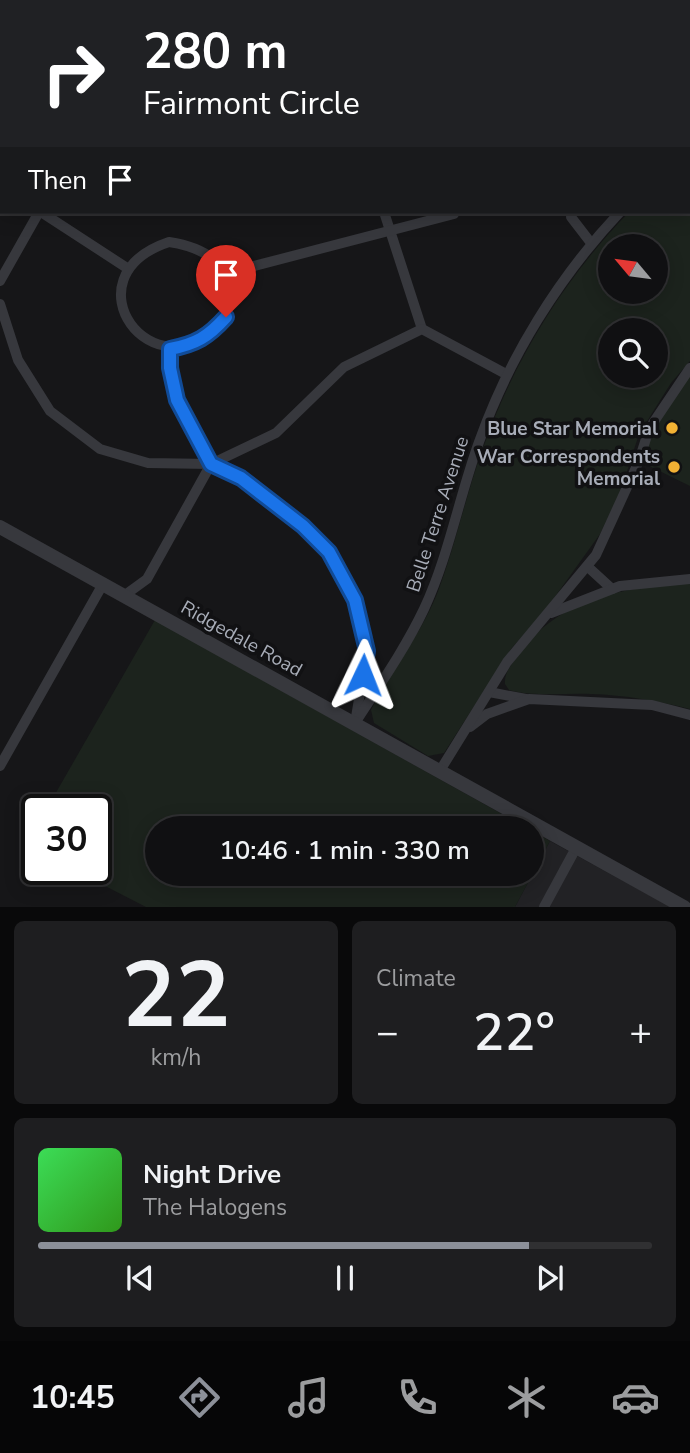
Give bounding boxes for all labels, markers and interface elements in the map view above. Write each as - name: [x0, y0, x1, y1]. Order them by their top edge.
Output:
- text: 280 m: [143, 18, 287, 85]
- icon: right: [28, 28, 119, 119]
- text: Fairmont Circle: [143, 82, 360, 125]
- icon: arrive: [101, 161, 139, 199]
- text: Then: [28, 163, 87, 198]
- north arrow: [598, 234, 668, 304]
- map controls: [598, 234, 668, 388]
- pin: [196, 245, 256, 317]
- icon: arrive: [207, 256, 245, 294]
- button: search: [598, 318, 668, 388]
- place label: Blue Star Memorial: [487, 416, 658, 442]
- marker: Blue Star Memorial: [664, 420, 680, 436]
- street label: Belle Terre Avenue: [401, 433, 475, 596]
- place label: War Correspondents Memorial: [477, 444, 660, 492]
- marker: War Correspondents Memorial: [666, 459, 682, 475]
- street label: Ridgedale Road: [176, 595, 307, 683]
- position arrow: [326, 638, 400, 712]
- speed limit sign: 30: [21, 794, 112, 885]
- text: 10:46 · 1 min · 330 m: [219, 833, 470, 868]
- text: 22: [121, 934, 231, 1058]
- text: Climate: [376, 963, 456, 994]
- text: 22°: [473, 997, 555, 1068]
- text: −: [376, 1007, 399, 1058]
- text: +: [629, 1007, 652, 1058]
- text: km/h: [151, 1042, 201, 1073]
- text: Night Drive: [143, 1157, 281, 1192]
- text: The Halogens: [143, 1192, 287, 1223]
- icon: previous: [121, 1259, 159, 1297]
- icon: pause: [326, 1259, 364, 1297]
- icon: next: [531, 1259, 569, 1297]
- icon: directions: [175, 1373, 224, 1422]
- icon: music: [284, 1373, 333, 1422]
- icon: phone: [393, 1373, 442, 1422]
- icon: climate: [502, 1373, 551, 1422]
- icon: car: [611, 1373, 660, 1422]
- text: 10:45: [30, 1376, 115, 1419]

